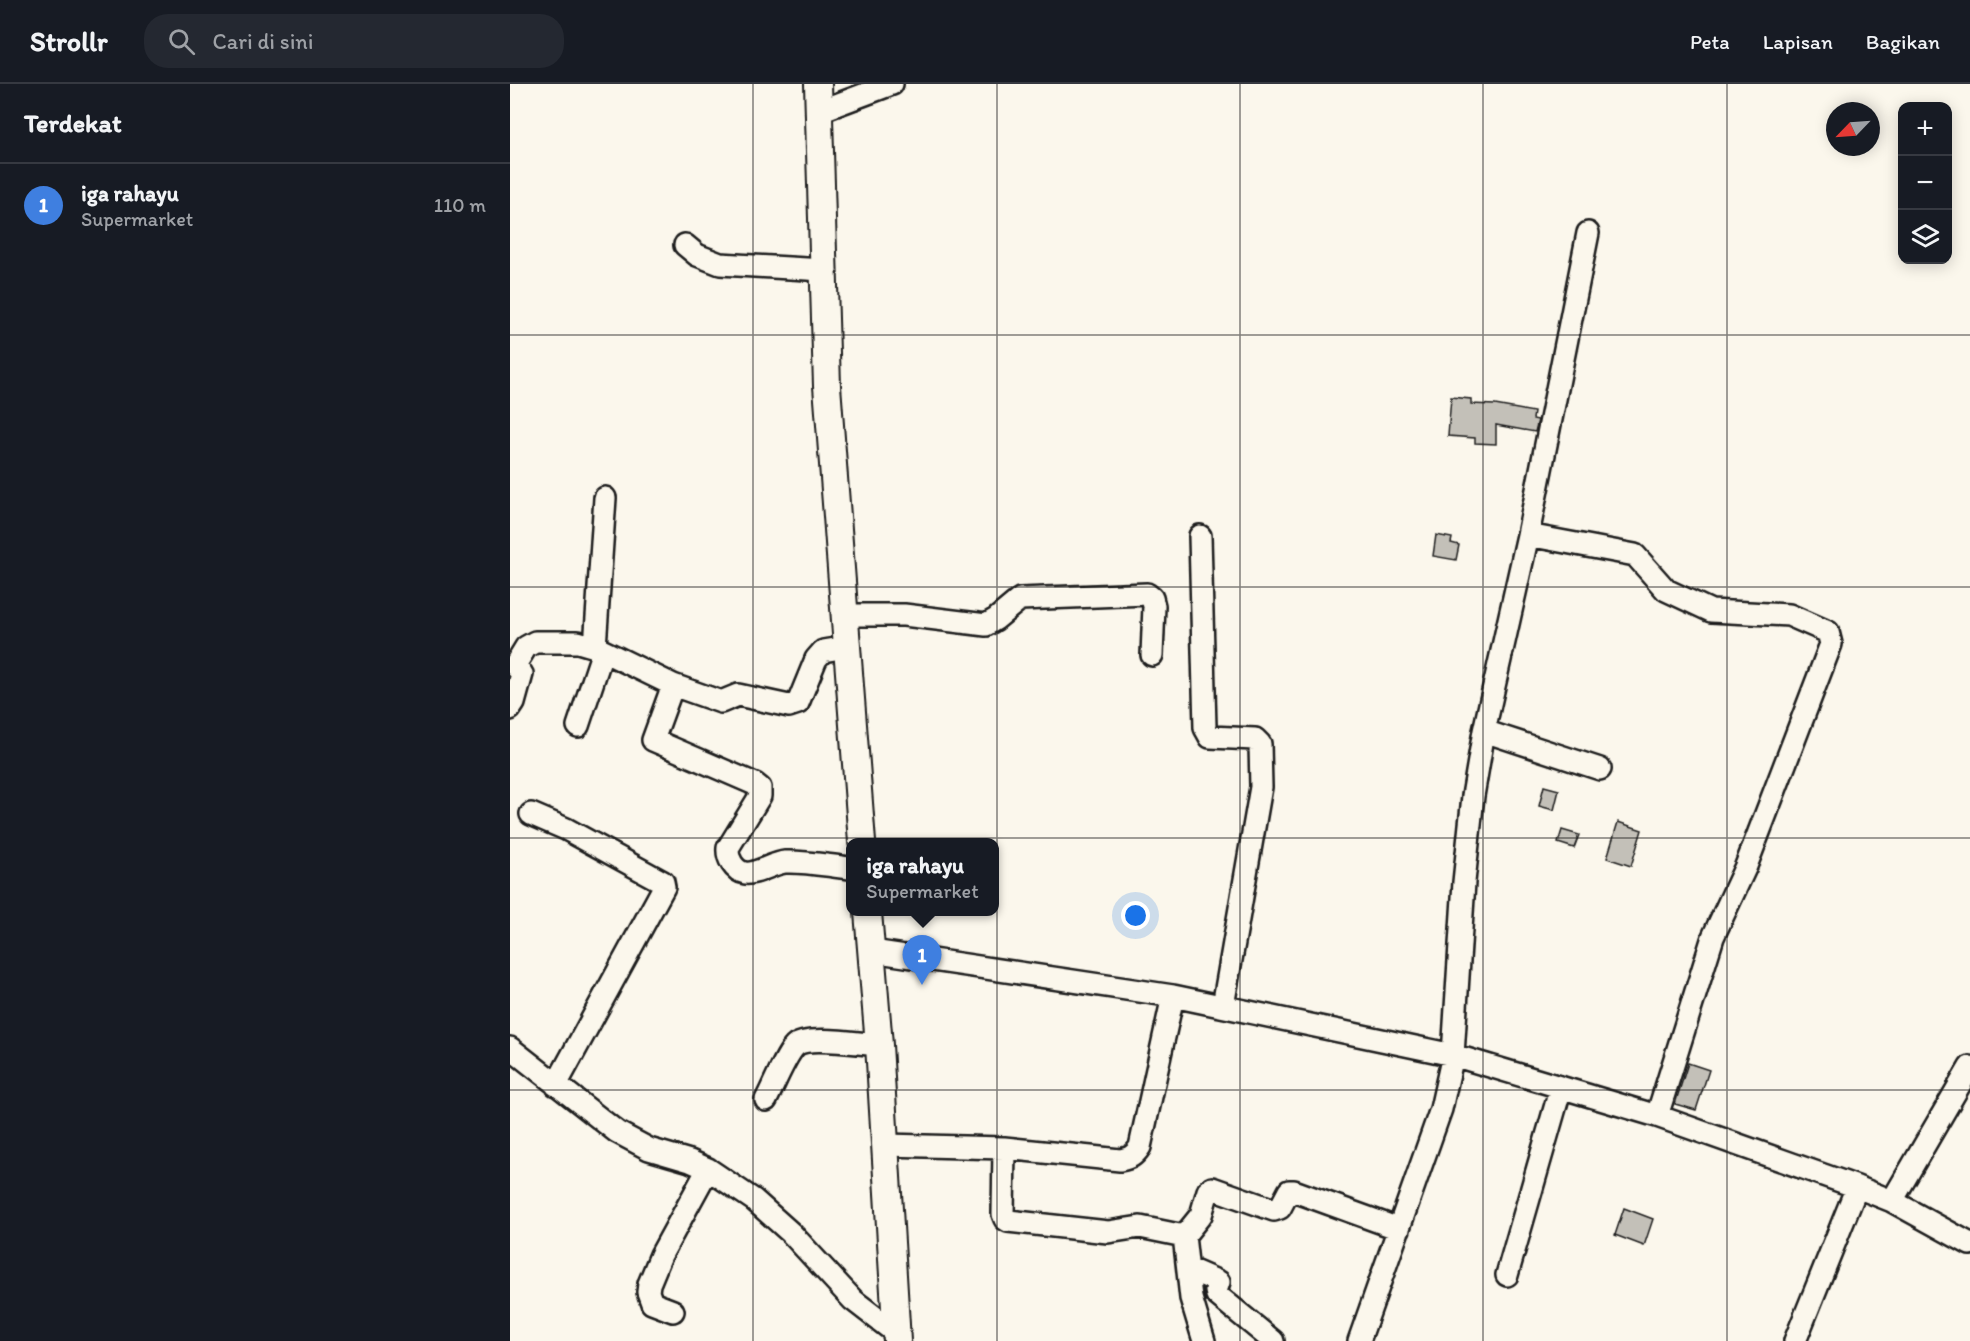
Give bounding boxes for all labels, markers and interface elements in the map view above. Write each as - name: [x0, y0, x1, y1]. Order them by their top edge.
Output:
- search box: [144, 14, 564, 68]
- text: Strollr: [30, 24, 108, 58]
- icon: search: [165, 25, 198, 58]
- text: Cari di sini: [213, 28, 313, 55]
- text: Peta: [1690, 29, 1730, 54]
- text: Lapisan: [1763, 29, 1833, 54]
- text: Bagikan: [1866, 29, 1940, 54]
- north arrow: [1826, 102, 1880, 156]
- map controls: [1898, 102, 1952, 264]
- button: +: [1898, 102, 1952, 156]
- text: Terdekat: [24, 107, 122, 139]
- button: −: [1898, 156, 1952, 210]
- text: iga rahayu: [81, 180, 179, 207]
- text: 1: [39, 193, 48, 217]
- text: 110 m: [434, 193, 486, 217]
- text: Supermarket: [81, 207, 193, 231]
- button: layers: [1898, 210, 1952, 264]
- popup: [846, 838, 999, 916]
- text: iga rahayu: [866, 852, 964, 879]
- text: Supermarket: [866, 879, 979, 903]
- your location: [1121, 901, 1150, 930]
- pin: 1: [902, 936, 942, 985]

